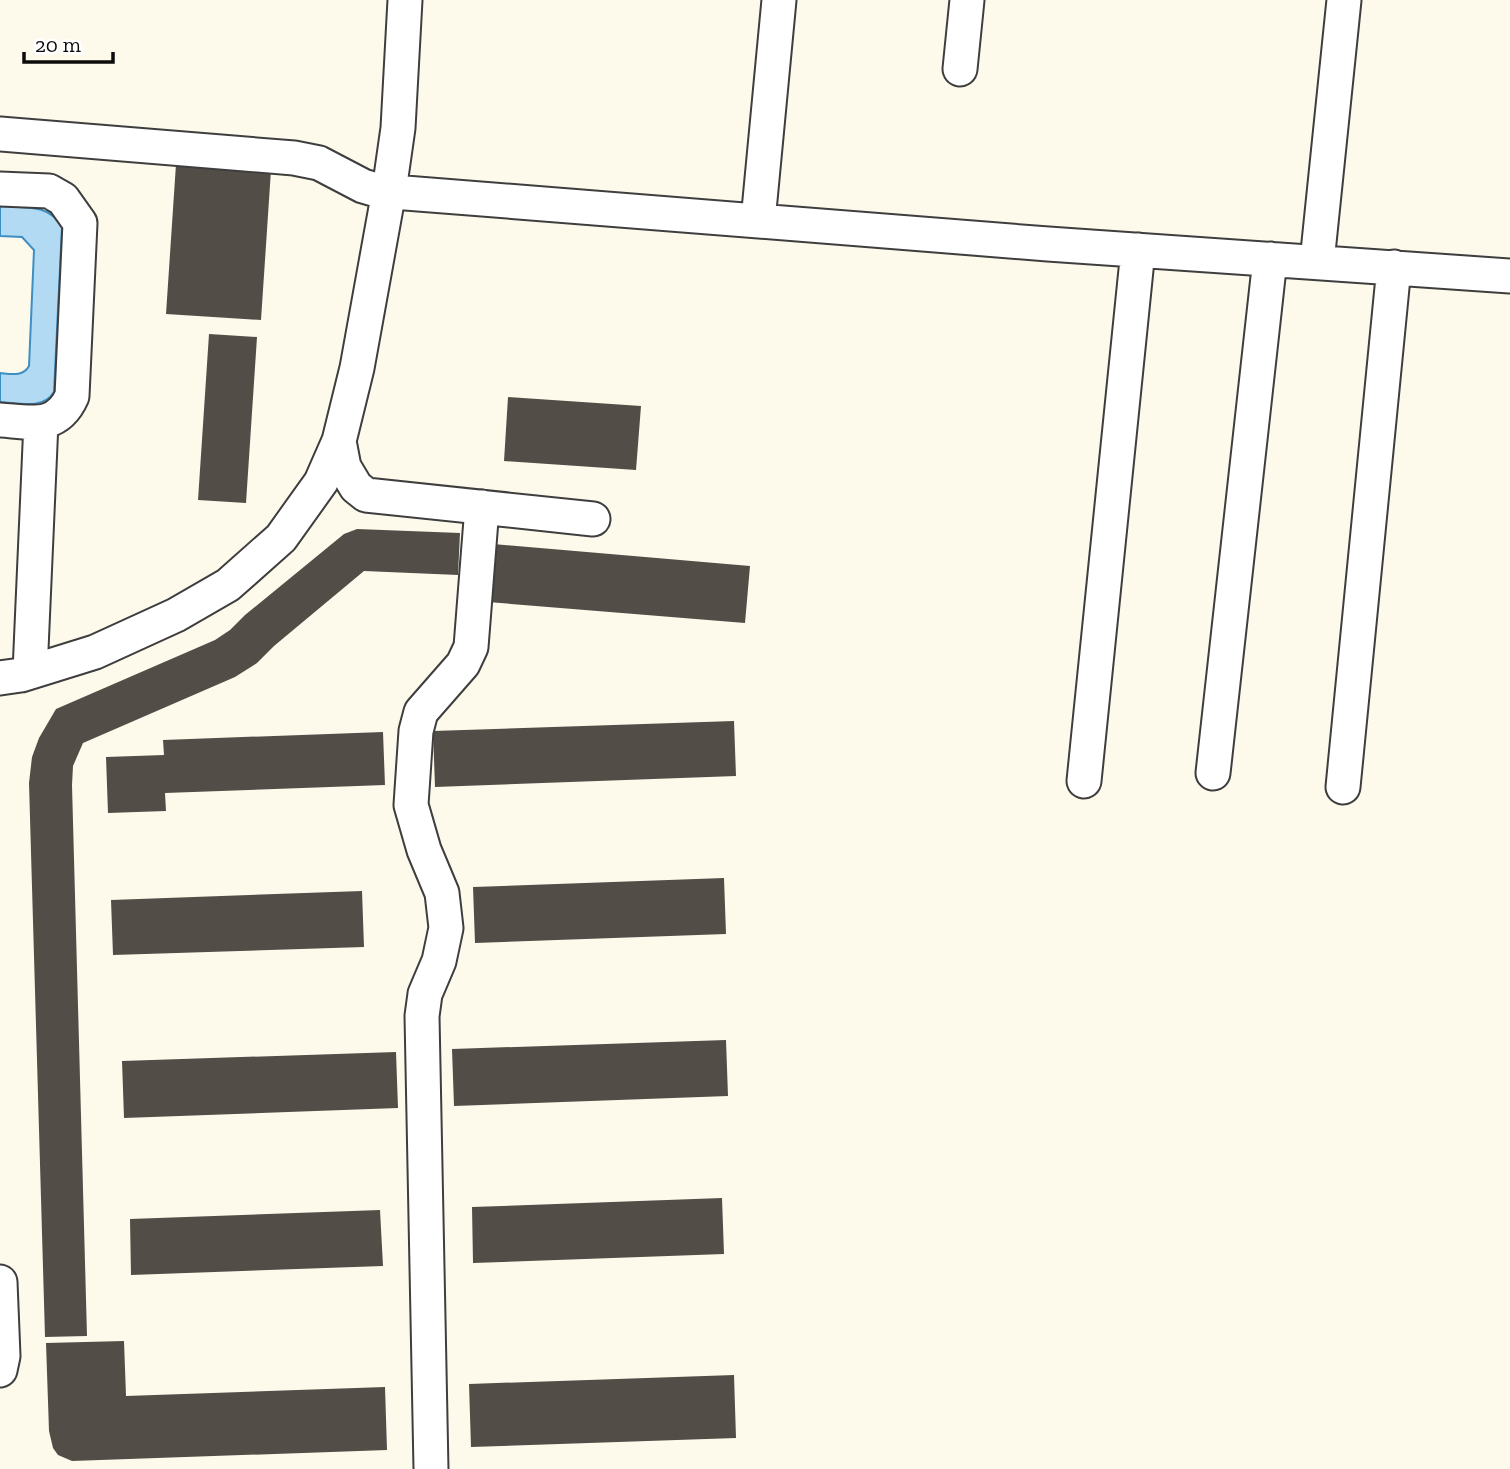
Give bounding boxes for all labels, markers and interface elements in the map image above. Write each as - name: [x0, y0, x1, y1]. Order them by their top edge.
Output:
- scale bar: [24, 21, 114, 65]
- text: 20 m: [35, 32, 81, 57]

